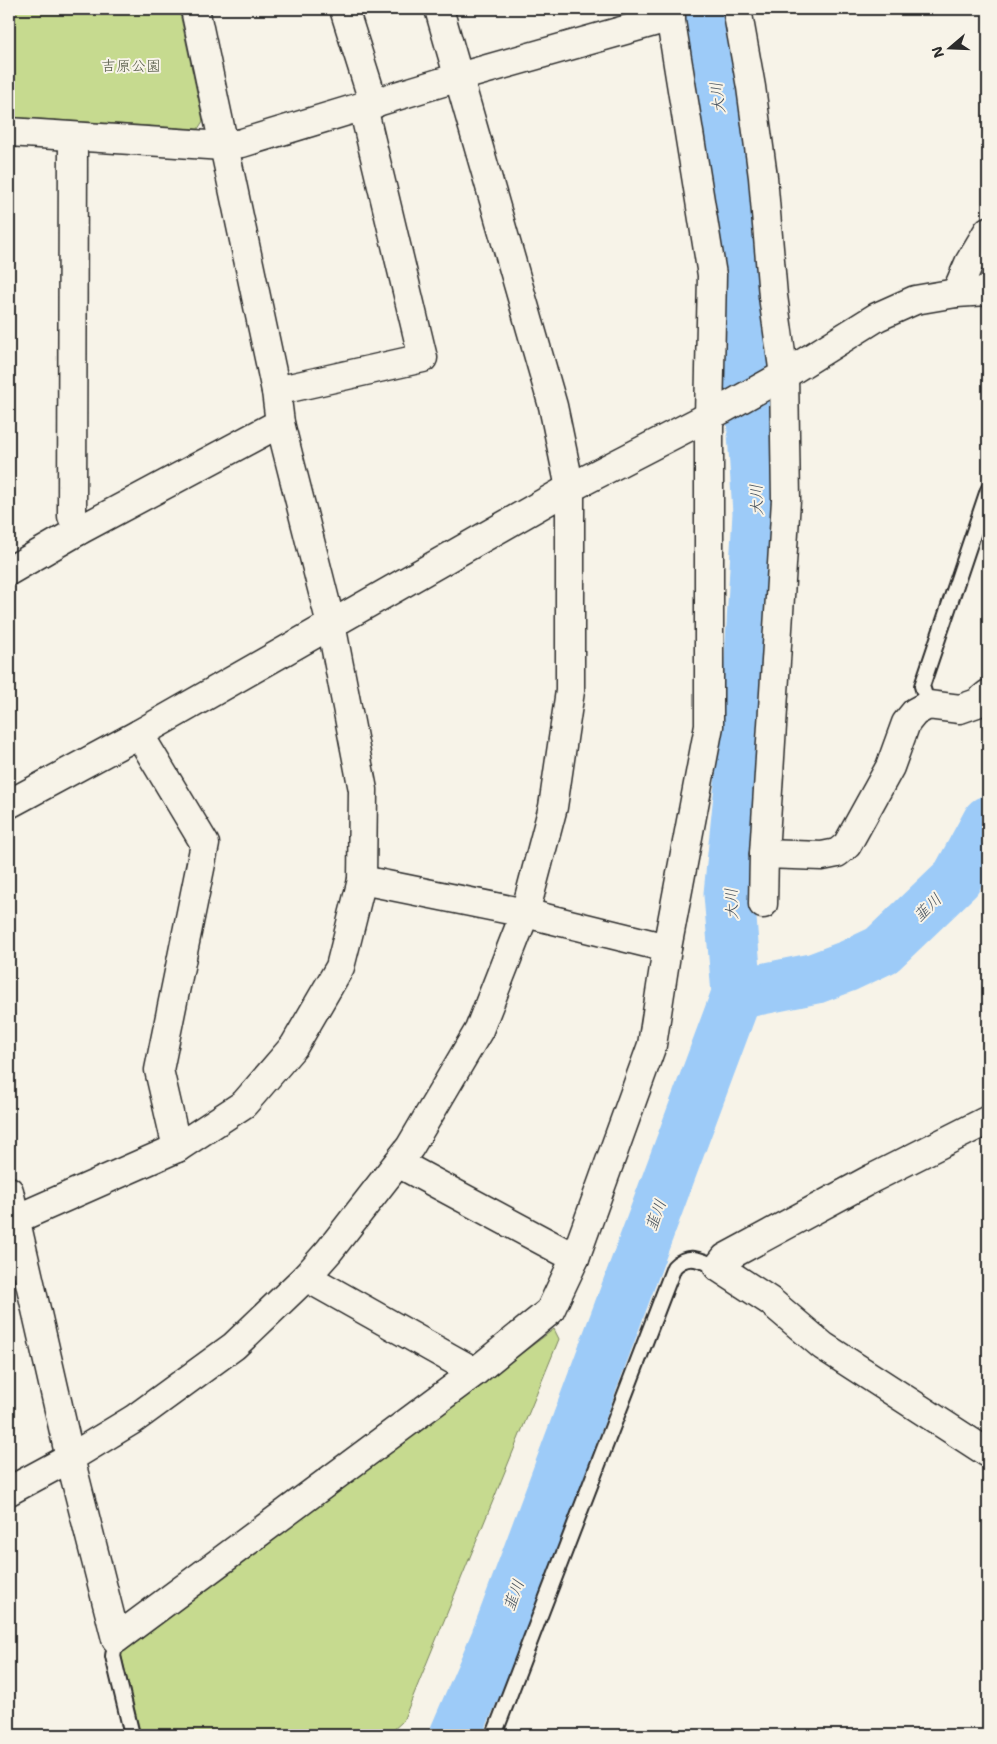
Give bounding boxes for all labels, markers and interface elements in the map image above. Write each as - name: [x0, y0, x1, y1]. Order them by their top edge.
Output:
- north arrow: [924, 22, 974, 72]
- text: N: [927, 44, 948, 60]
- park label: 吉原公園: [101, 56, 161, 76]
- water label: 大川: [705, 81, 730, 115]
- water label: 大川: [745, 484, 768, 516]
- water label: 大川: [720, 888, 743, 920]
- water label: 韮川: [909, 889, 946, 926]
- water label: 韮川: [640, 1197, 671, 1234]
- water label: 韮川: [498, 1577, 529, 1614]

